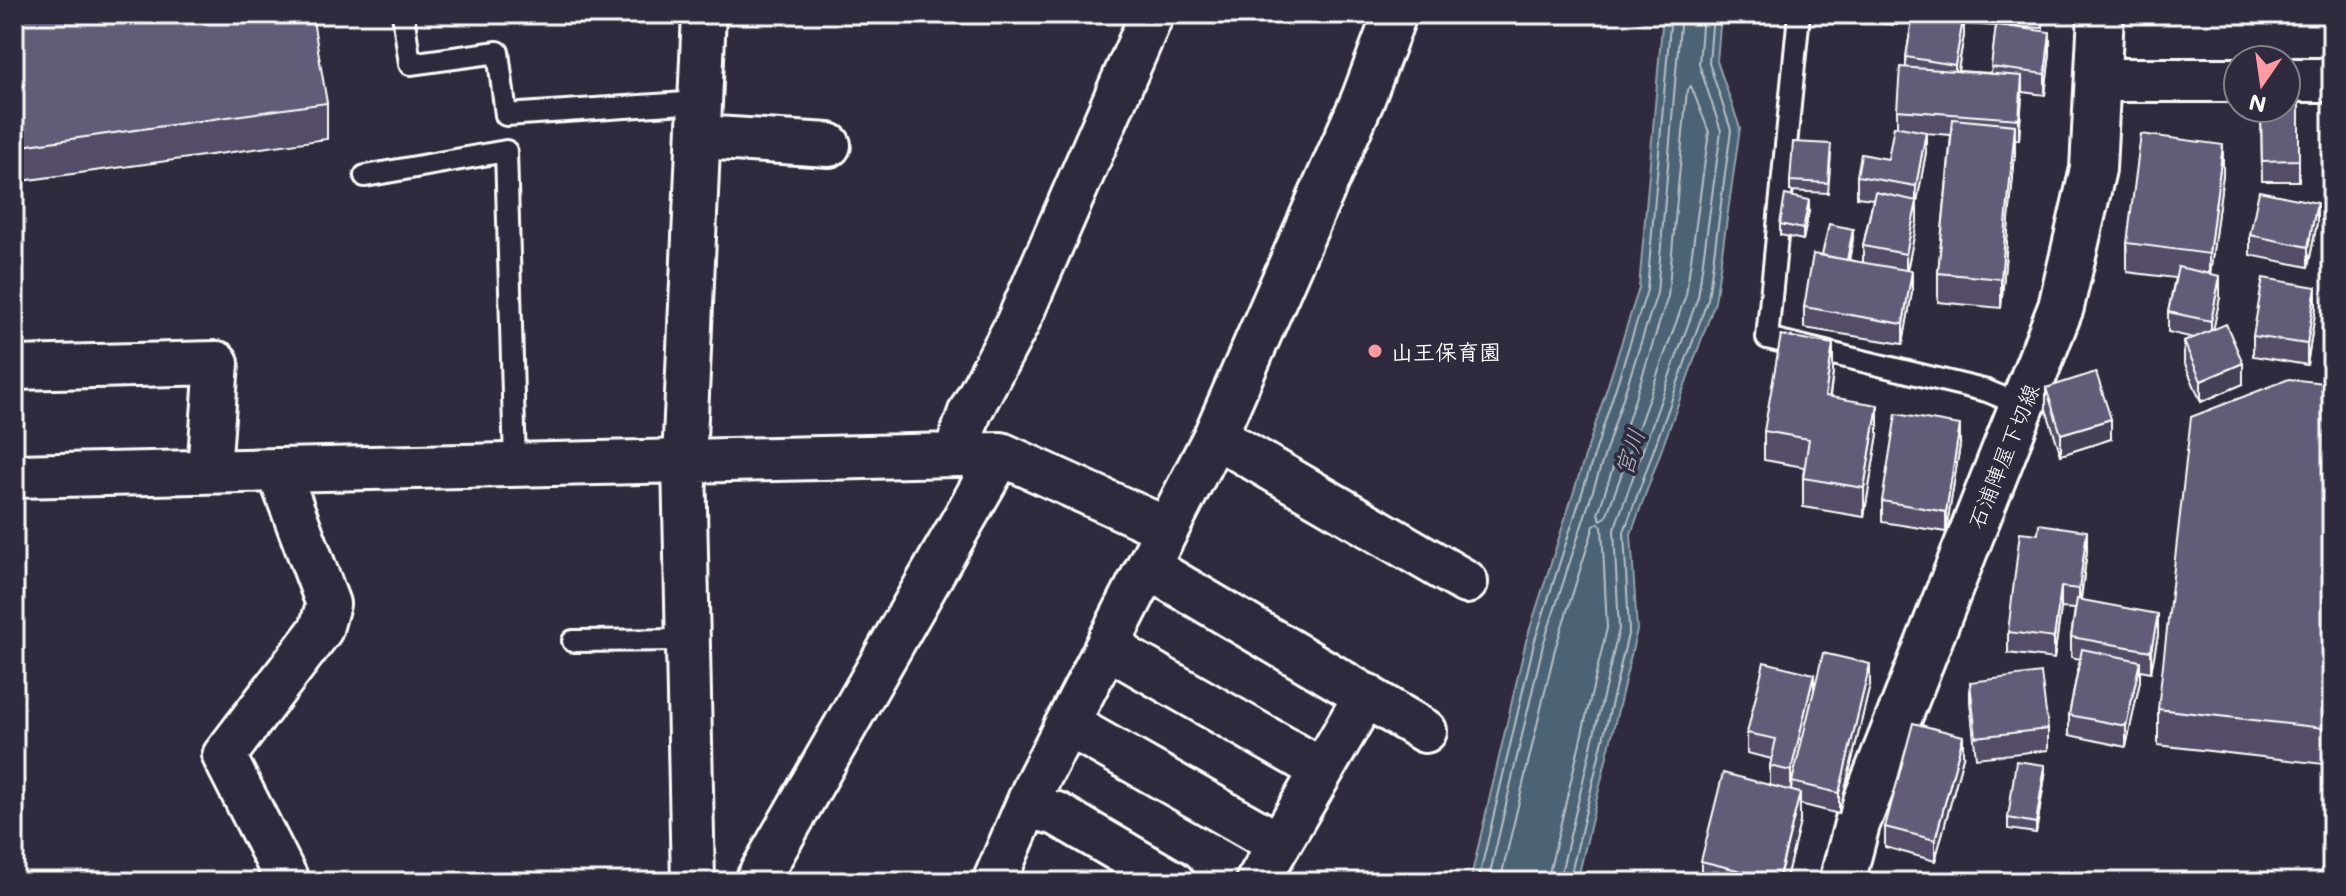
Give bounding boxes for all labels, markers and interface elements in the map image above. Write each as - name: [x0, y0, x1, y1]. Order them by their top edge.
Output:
- north arrow: [2222, 44, 2302, 124]
- text: N: [2246, 88, 2269, 120]
- place label: 山王保育園: [1391, 337, 1501, 366]
- marker: 山王保育園: [1366, 342, 1384, 360]
- street label: 石浦陣屋下切線: [1961, 379, 2045, 533]
- water label: 宮川: [1607, 424, 1651, 480]

